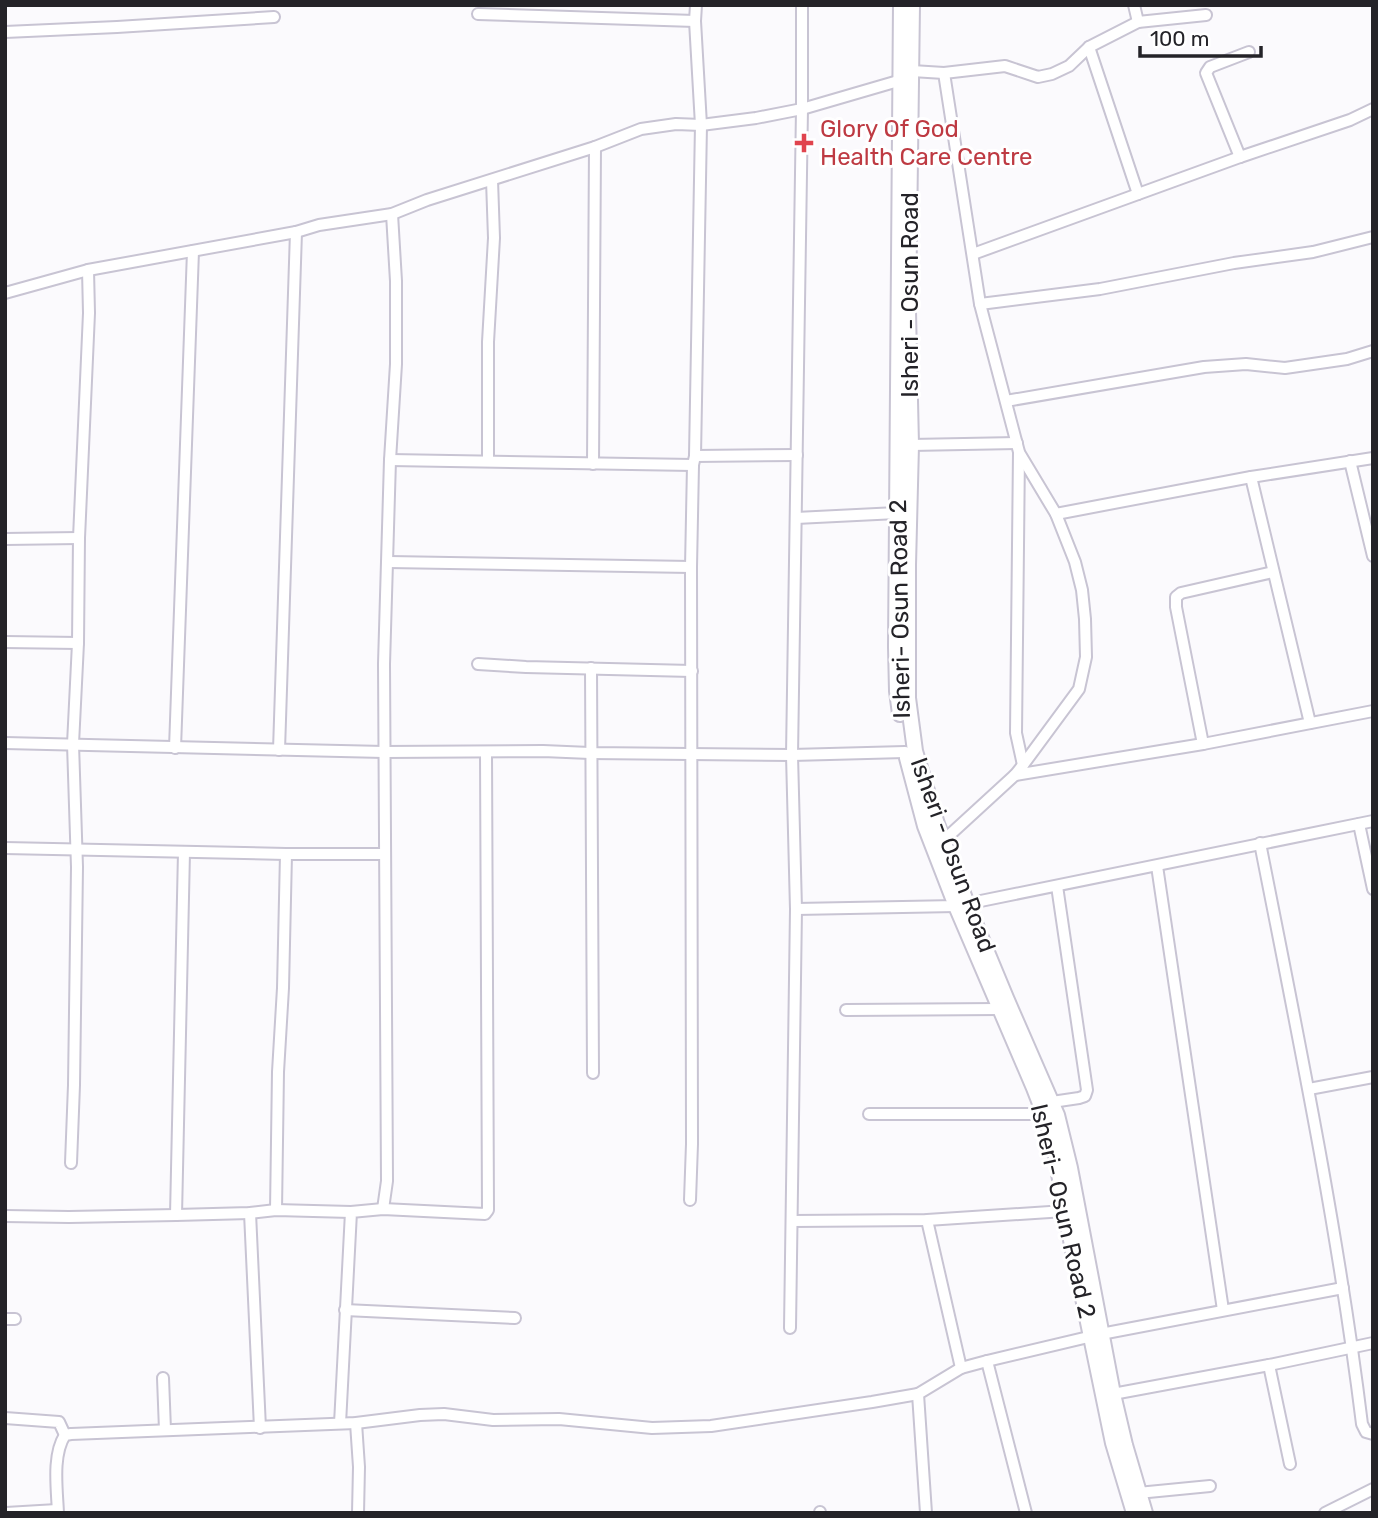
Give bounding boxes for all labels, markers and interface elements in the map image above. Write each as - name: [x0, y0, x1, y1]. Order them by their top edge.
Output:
- scale bar: [1140, 14, 1261, 58]
- text: 100 m: [1150, 26, 1209, 51]
- place label: Glory Of God Health Care Centre: [820, 115, 1032, 171]
- marker: Glory Of God Health Care Centre: [794, 133, 814, 153]
- street label: Isheri - Osun Road: [896, 192, 924, 398]
- street label: Isheri- Osun Road 2: [884, 499, 916, 719]
- street label: Isheri - Osun Road: [905, 754, 1001, 956]
- street label: Isheri- Osun Road 2: [1025, 1101, 1101, 1321]

